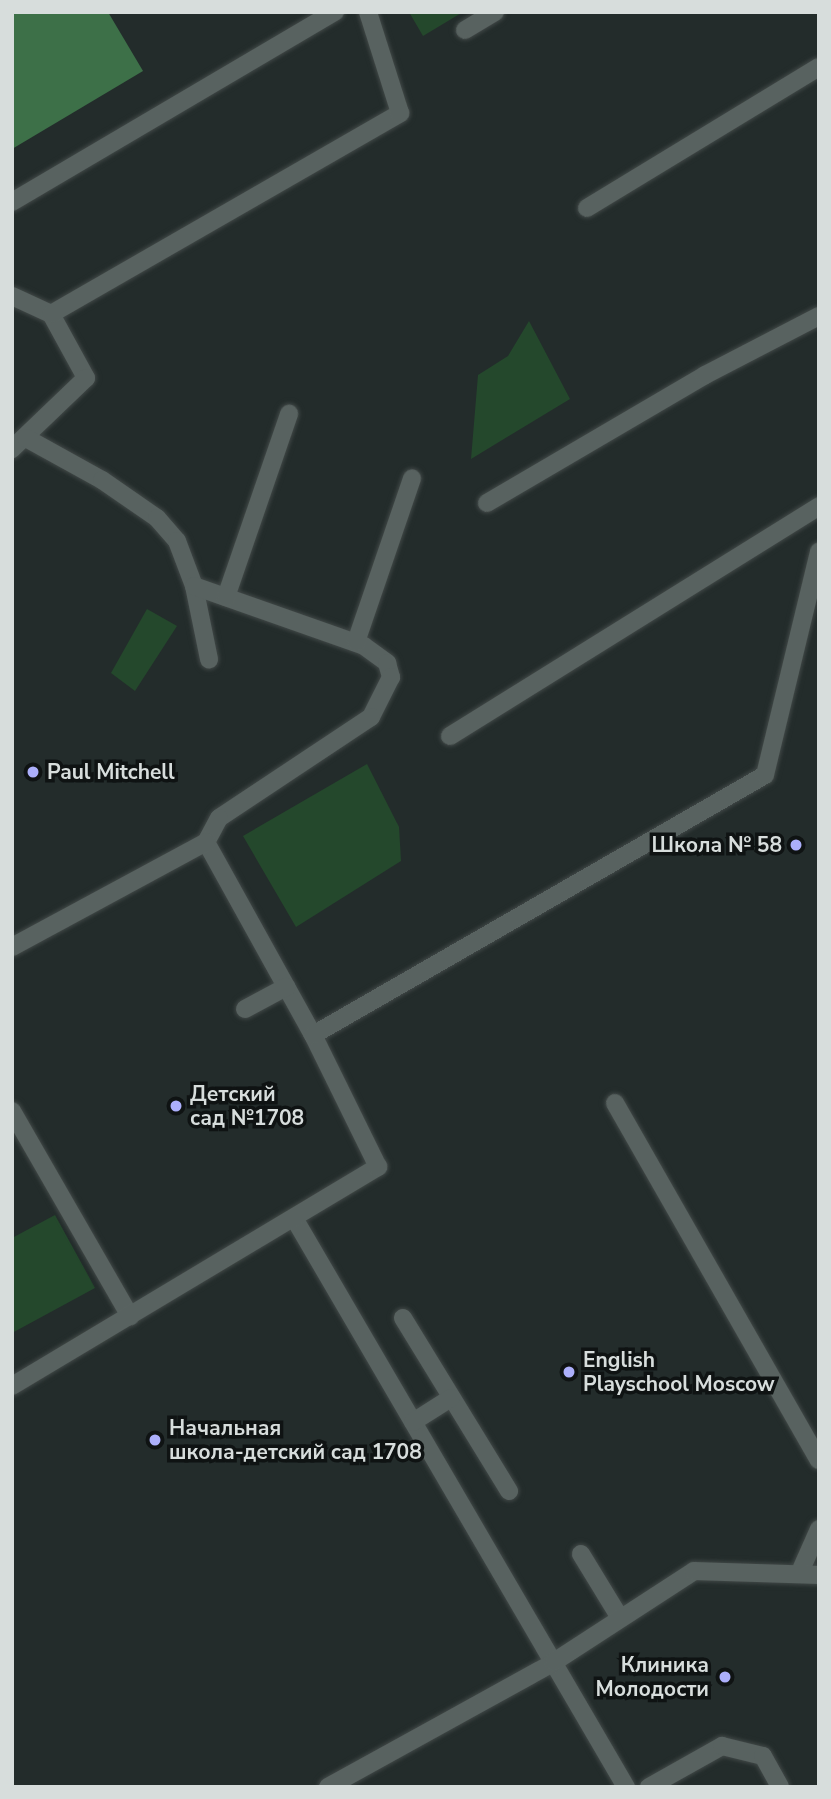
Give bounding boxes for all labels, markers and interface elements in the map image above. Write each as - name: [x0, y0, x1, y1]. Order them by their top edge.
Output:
- place label: Paul Mitchell: [47, 759, 175, 785]
- marker: Paul Mitchell: [25, 764, 41, 780]
- place label: Школа № 58: [652, 832, 782, 858]
- marker: Школа № 58: [788, 837, 804, 853]
- place label: Детский сад №1708: [190, 1081, 304, 1131]
- marker: Детский сад №1708: [168, 1098, 184, 1114]
- place label: English Playschool Moscow: [583, 1347, 775, 1397]
- marker: English Playschool Moscow: [561, 1364, 577, 1380]
- place label: Начальная школа-детский сад 1708: [169, 1415, 422, 1465]
- marker: Начальная школа-детский сад 1708: [147, 1432, 163, 1448]
- place label: Клиника Молодости: [595, 1652, 709, 1702]
- marker: Клиника Молодости: [715, 1667, 735, 1687]

